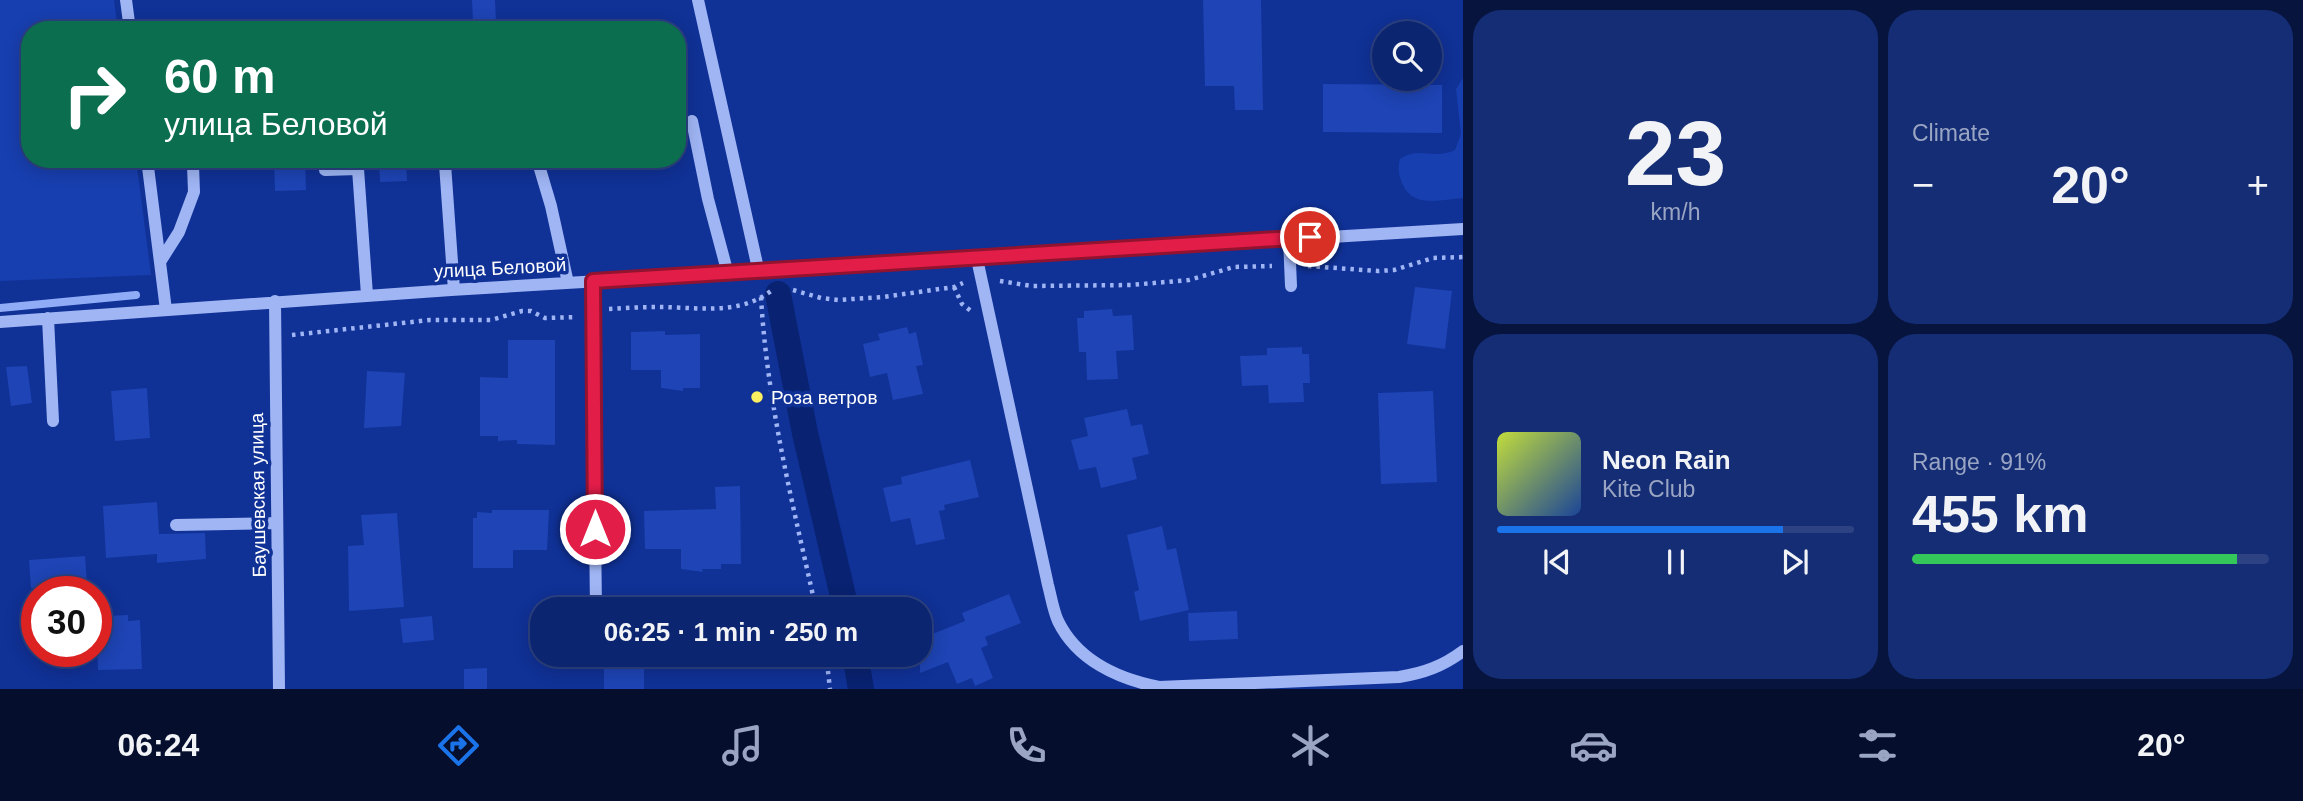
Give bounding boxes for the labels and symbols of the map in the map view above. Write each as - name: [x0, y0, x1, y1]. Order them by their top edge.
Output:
- pin: [1280, 207, 1340, 267]
- street label: улица Беловой: [433, 254, 567, 282]
- place label: Роза ветров: [771, 387, 878, 408]
- marker: Роза ветров: [749, 389, 765, 405]
- street label: Баушевская улица: [246, 412, 270, 577]
- position arrow: [558, 492, 632, 566]
- speed limit sign: 30: [21, 576, 112, 667]

